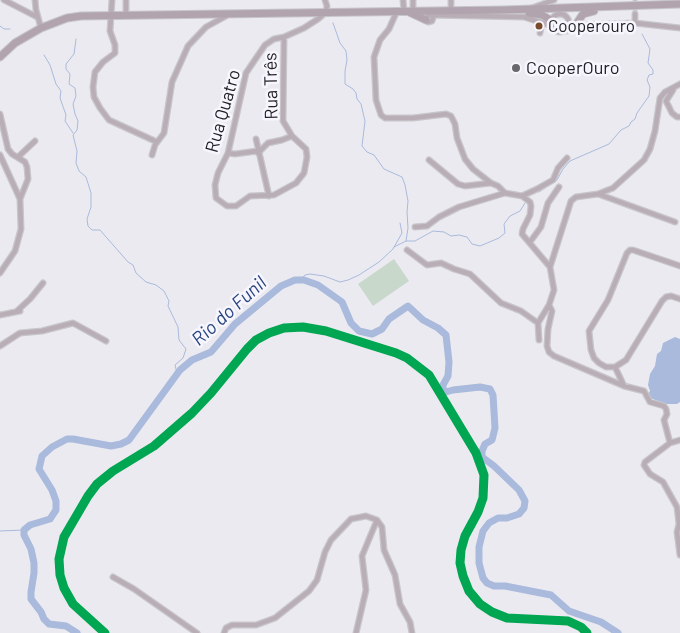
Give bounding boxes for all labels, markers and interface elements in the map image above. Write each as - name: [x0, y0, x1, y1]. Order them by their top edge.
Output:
- place label: Cooperouro: [548, 16, 635, 36]
- marker: Cooperouro: [534, 21, 544, 31]
- street label: Rua Três: [260, 52, 282, 120]
- place label: CooperOuro: [526, 57, 620, 79]
- marker: CooperOuro: [510, 62, 522, 74]
- street label: Rua Quatro: [201, 67, 245, 155]
- water label: Rio do Funil: [187, 272, 271, 350]

